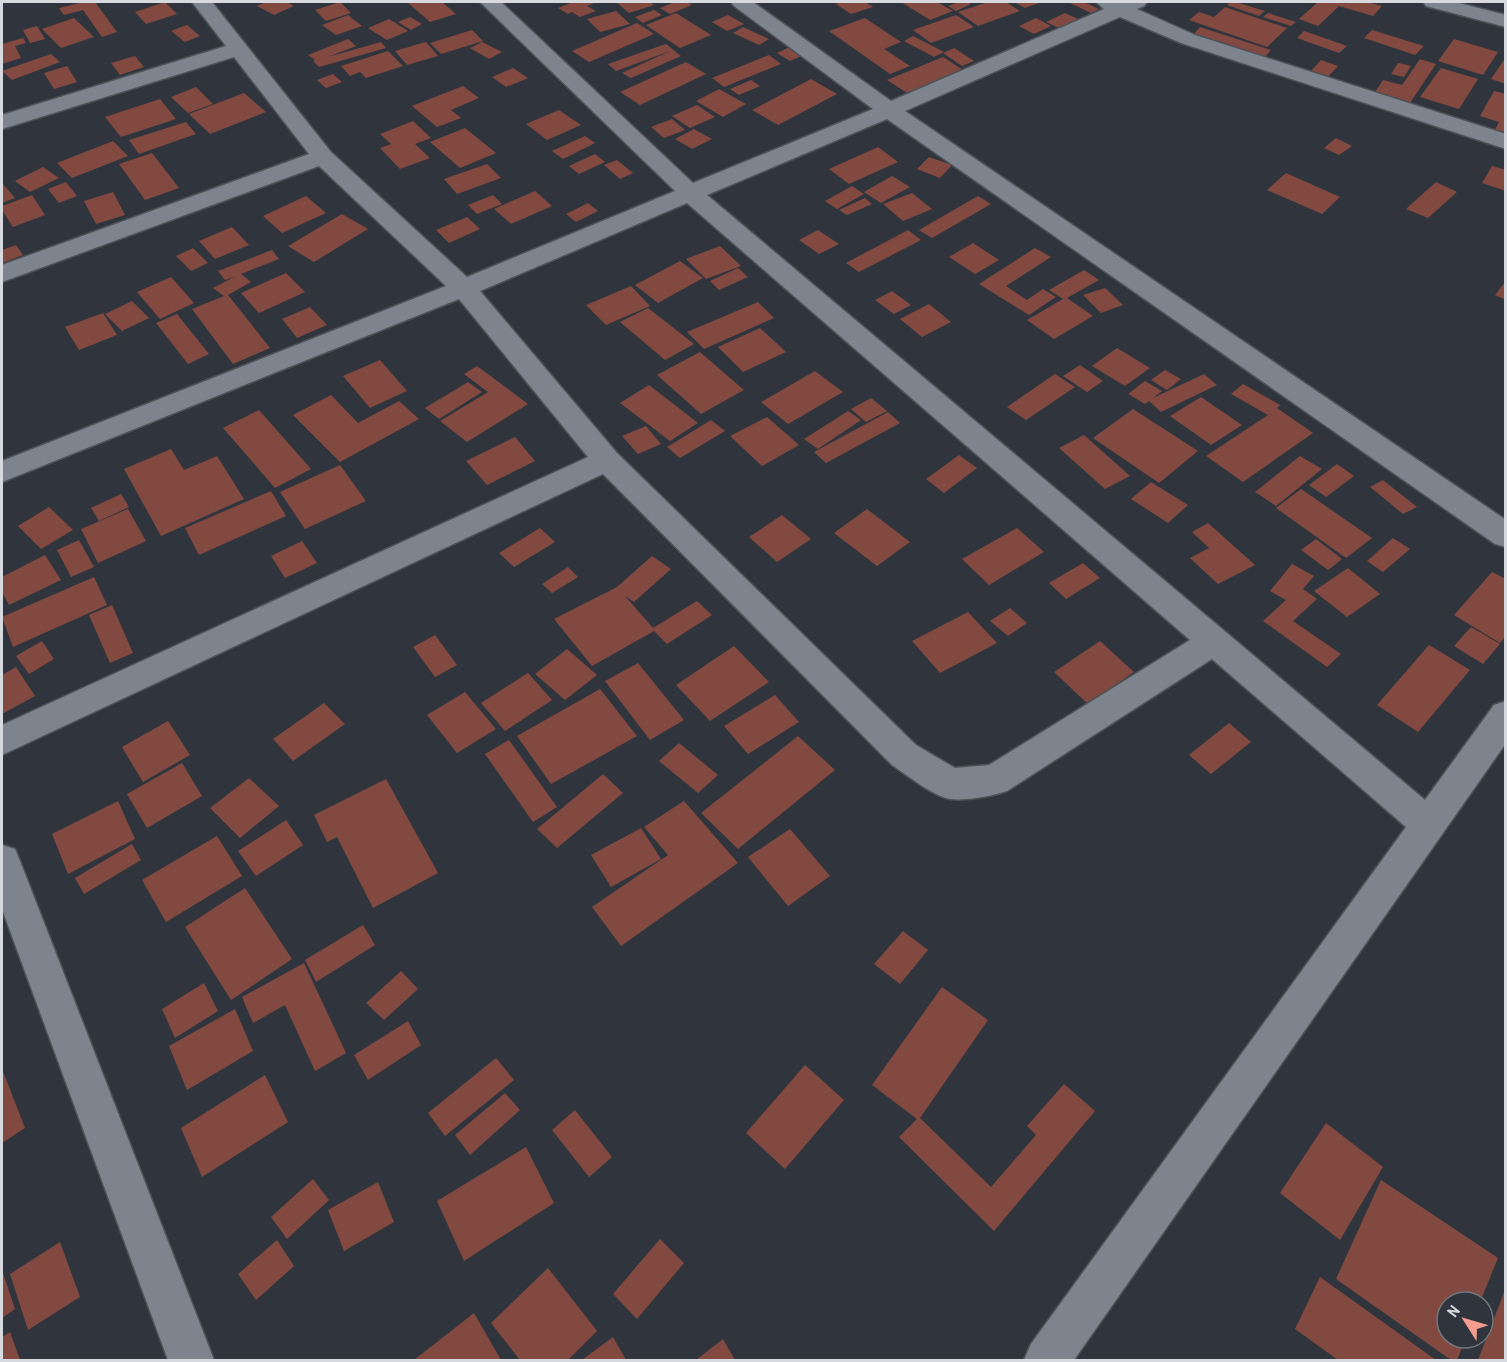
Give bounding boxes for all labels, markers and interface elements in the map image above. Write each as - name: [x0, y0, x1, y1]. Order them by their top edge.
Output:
- north arrow: [1435, 1290, 1495, 1350]
- text: N: [1441, 1301, 1465, 1321]

